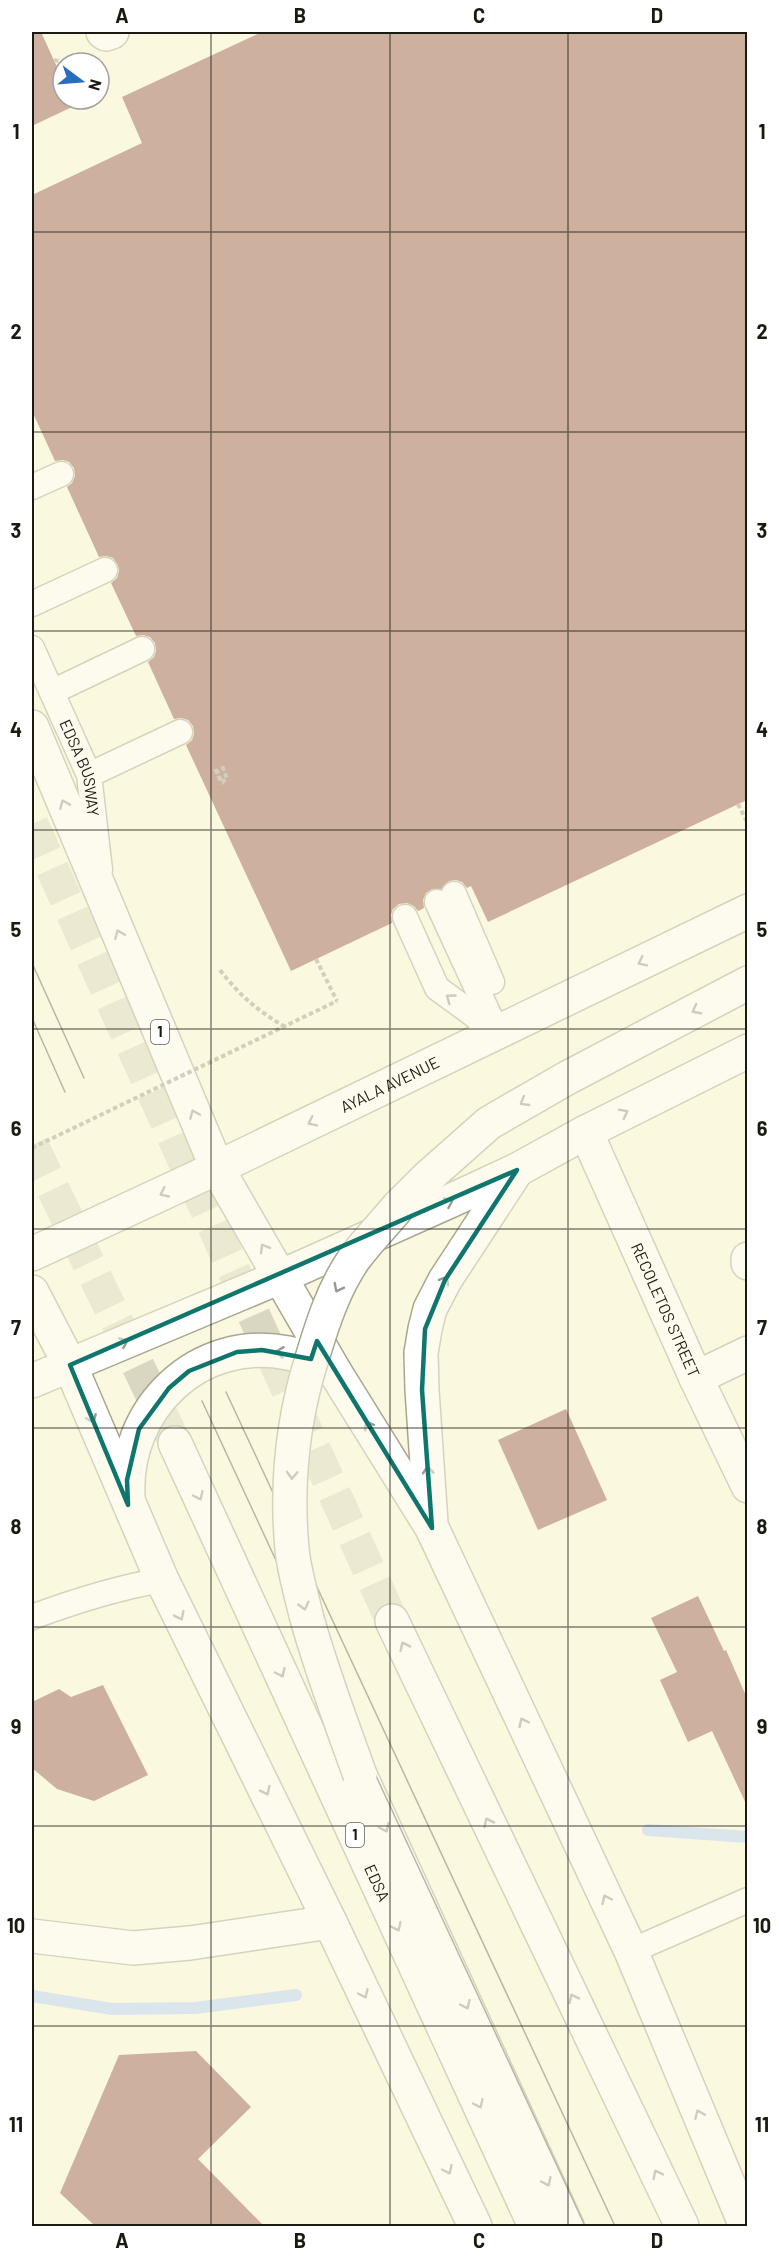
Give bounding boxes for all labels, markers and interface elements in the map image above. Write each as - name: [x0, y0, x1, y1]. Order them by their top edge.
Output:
- text: A: [115, 3, 129, 27]
- text: B: [294, 3, 306, 27]
- text: C: [473, 3, 485, 27]
- text: D: [651, 3, 663, 27]
- north arrow: [51, 51, 111, 111]
- text: N: [85, 78, 106, 93]
- text: 1: [12, 119, 20, 143]
- text: 1: [758, 119, 766, 143]
- text: 2: [10, 319, 22, 343]
- text: 2: [756, 319, 768, 343]
- text: 3: [11, 518, 21, 542]
- text: 3: [757, 518, 767, 542]
- street label: EDSA BUSWAY: [56, 716, 104, 817]
- text: 4: [10, 717, 22, 741]
- text: 4: [756, 717, 768, 741]
- one-way arrow: [59, 799, 71, 810]
- text: 5: [11, 917, 22, 941]
- text: 5: [757, 917, 768, 941]
- one-way arrow: [114, 929, 126, 940]
- one-way arrow: [637, 954, 648, 966]
- one-way arrow: [445, 994, 456, 1005]
- one-way arrow: [691, 1003, 702, 1014]
- road number: 1: [151, 1020, 169, 1044]
- street label: AYALA AVENUE: [337, 1052, 442, 1116]
- one-way arrow: [520, 1095, 530, 1107]
- one-way arrow: [189, 1109, 201, 1120]
- one-way arrow: [618, 1109, 629, 1120]
- one-way arrow: [308, 1114, 319, 1126]
- text: 6: [11, 1116, 22, 1140]
- text: 6: [757, 1116, 768, 1140]
- one-way arrow: [159, 1185, 170, 1197]
- one-way arrow: [442, 1197, 453, 1209]
- street label: RECOLETOS STREET: [628, 1240, 704, 1380]
- one-way arrow: [259, 1244, 271, 1254]
- one-way arrow: [438, 1276, 450, 1286]
- one-way arrow: [334, 1281, 346, 1292]
- text: 7: [11, 1315, 21, 1339]
- text: 7: [757, 1315, 767, 1339]
- one-way arrow: [118, 1337, 129, 1349]
- one-way arrow: [276, 1346, 285, 1359]
- one-way arrow: [85, 1413, 97, 1424]
- one-way arrow: [363, 1421, 375, 1431]
- one-way arrow: [421, 1465, 434, 1474]
- one-way arrow: [285, 1471, 298, 1480]
- one-way arrow: [192, 1490, 204, 1501]
- text: 8: [11, 1514, 22, 1538]
- text: 8: [757, 1514, 768, 1538]
- one-way arrow: [297, 1600, 309, 1611]
- one-way arrow: [172, 1610, 184, 1621]
- one-way arrow: [399, 1642, 411, 1653]
- one-way arrow: [274, 1667, 286, 1678]
- text: 9: [11, 1714, 21, 1738]
- text: 9: [757, 1714, 767, 1738]
- one-way arrow: [519, 1718, 531, 1729]
- one-way arrow: [258, 1785, 270, 1796]
- one-way arrow: [484, 1818, 496, 1829]
- one-way arrow: [377, 1821, 389, 1832]
- road number: 1: [346, 1823, 364, 1847]
- street label: EDSA: [361, 1861, 394, 1904]
- one-way arrow: [602, 1894, 614, 1905]
- text: 10: [7, 1913, 25, 1937]
- text: 10: [753, 1913, 771, 1937]
- one-way arrow: [390, 1920, 402, 1931]
- one-way arrow: [357, 1987, 369, 1998]
- one-way arrow: [568, 1993, 580, 2004]
- one-way arrow: [458, 1999, 470, 2010]
- one-way arrow: [471, 2097, 483, 2108]
- one-way arrow: [694, 2110, 706, 2121]
- text: 11: [9, 2112, 23, 2136]
- text: 11: [755, 2112, 769, 2136]
- one-way arrow: [441, 2163, 453, 2174]
- one-way arrow: [653, 2169, 665, 2180]
- one-way arrow: [540, 2176, 552, 2187]
- text: A: [115, 2228, 129, 2252]
- text: B: [294, 2228, 306, 2252]
- text: C: [473, 2228, 485, 2252]
- text: D: [651, 2228, 663, 2252]

